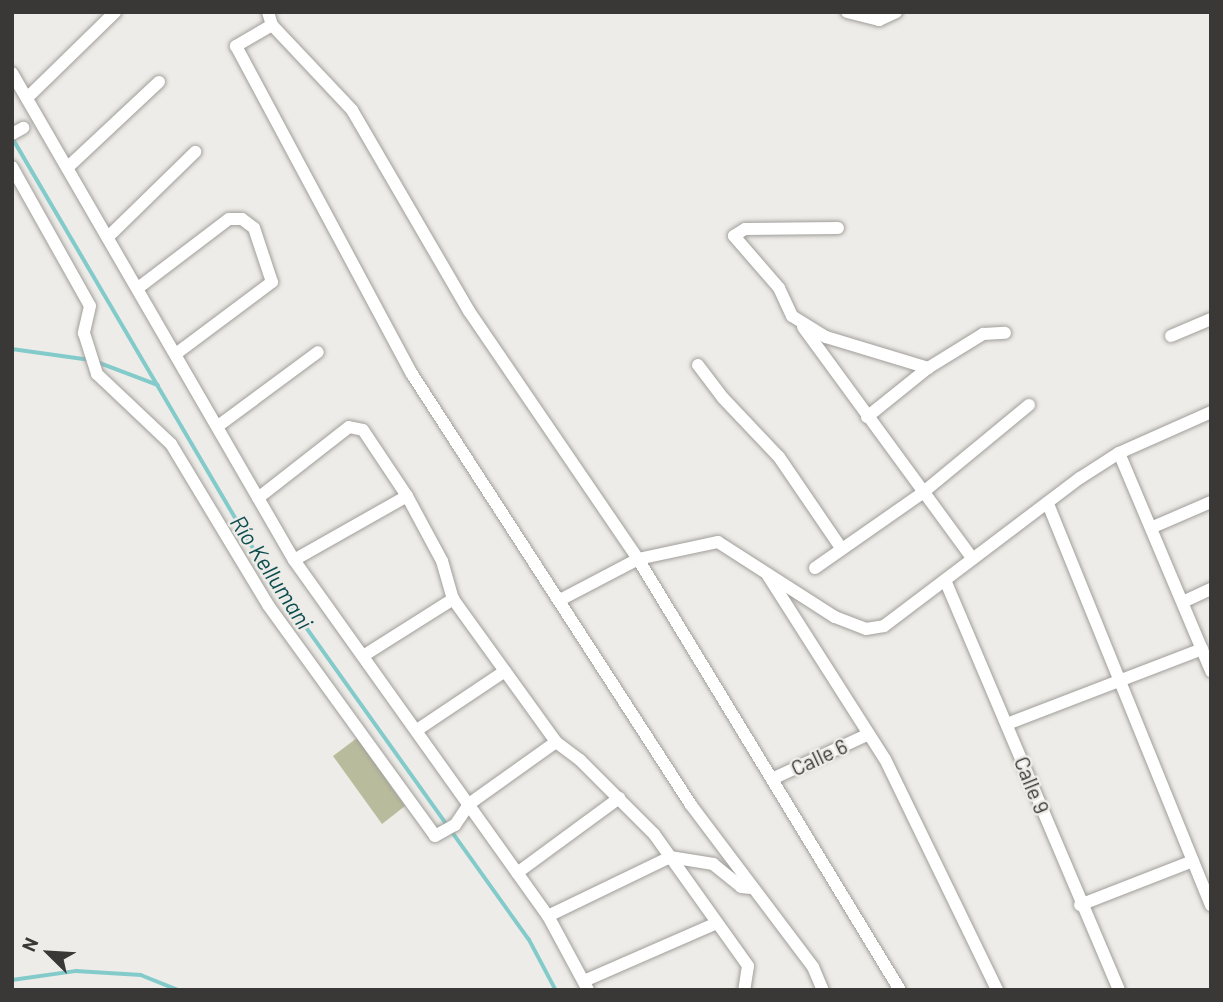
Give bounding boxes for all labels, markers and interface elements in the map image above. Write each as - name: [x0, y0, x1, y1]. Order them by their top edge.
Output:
- water label: Río Kellumani: [225, 510, 319, 634]
- street label: Calle 6: [787, 733, 851, 781]
- street label: Calle 9: [1009, 753, 1055, 817]
- north arrow: [14, 918, 84, 988]
- text: N: [16, 934, 42, 955]

